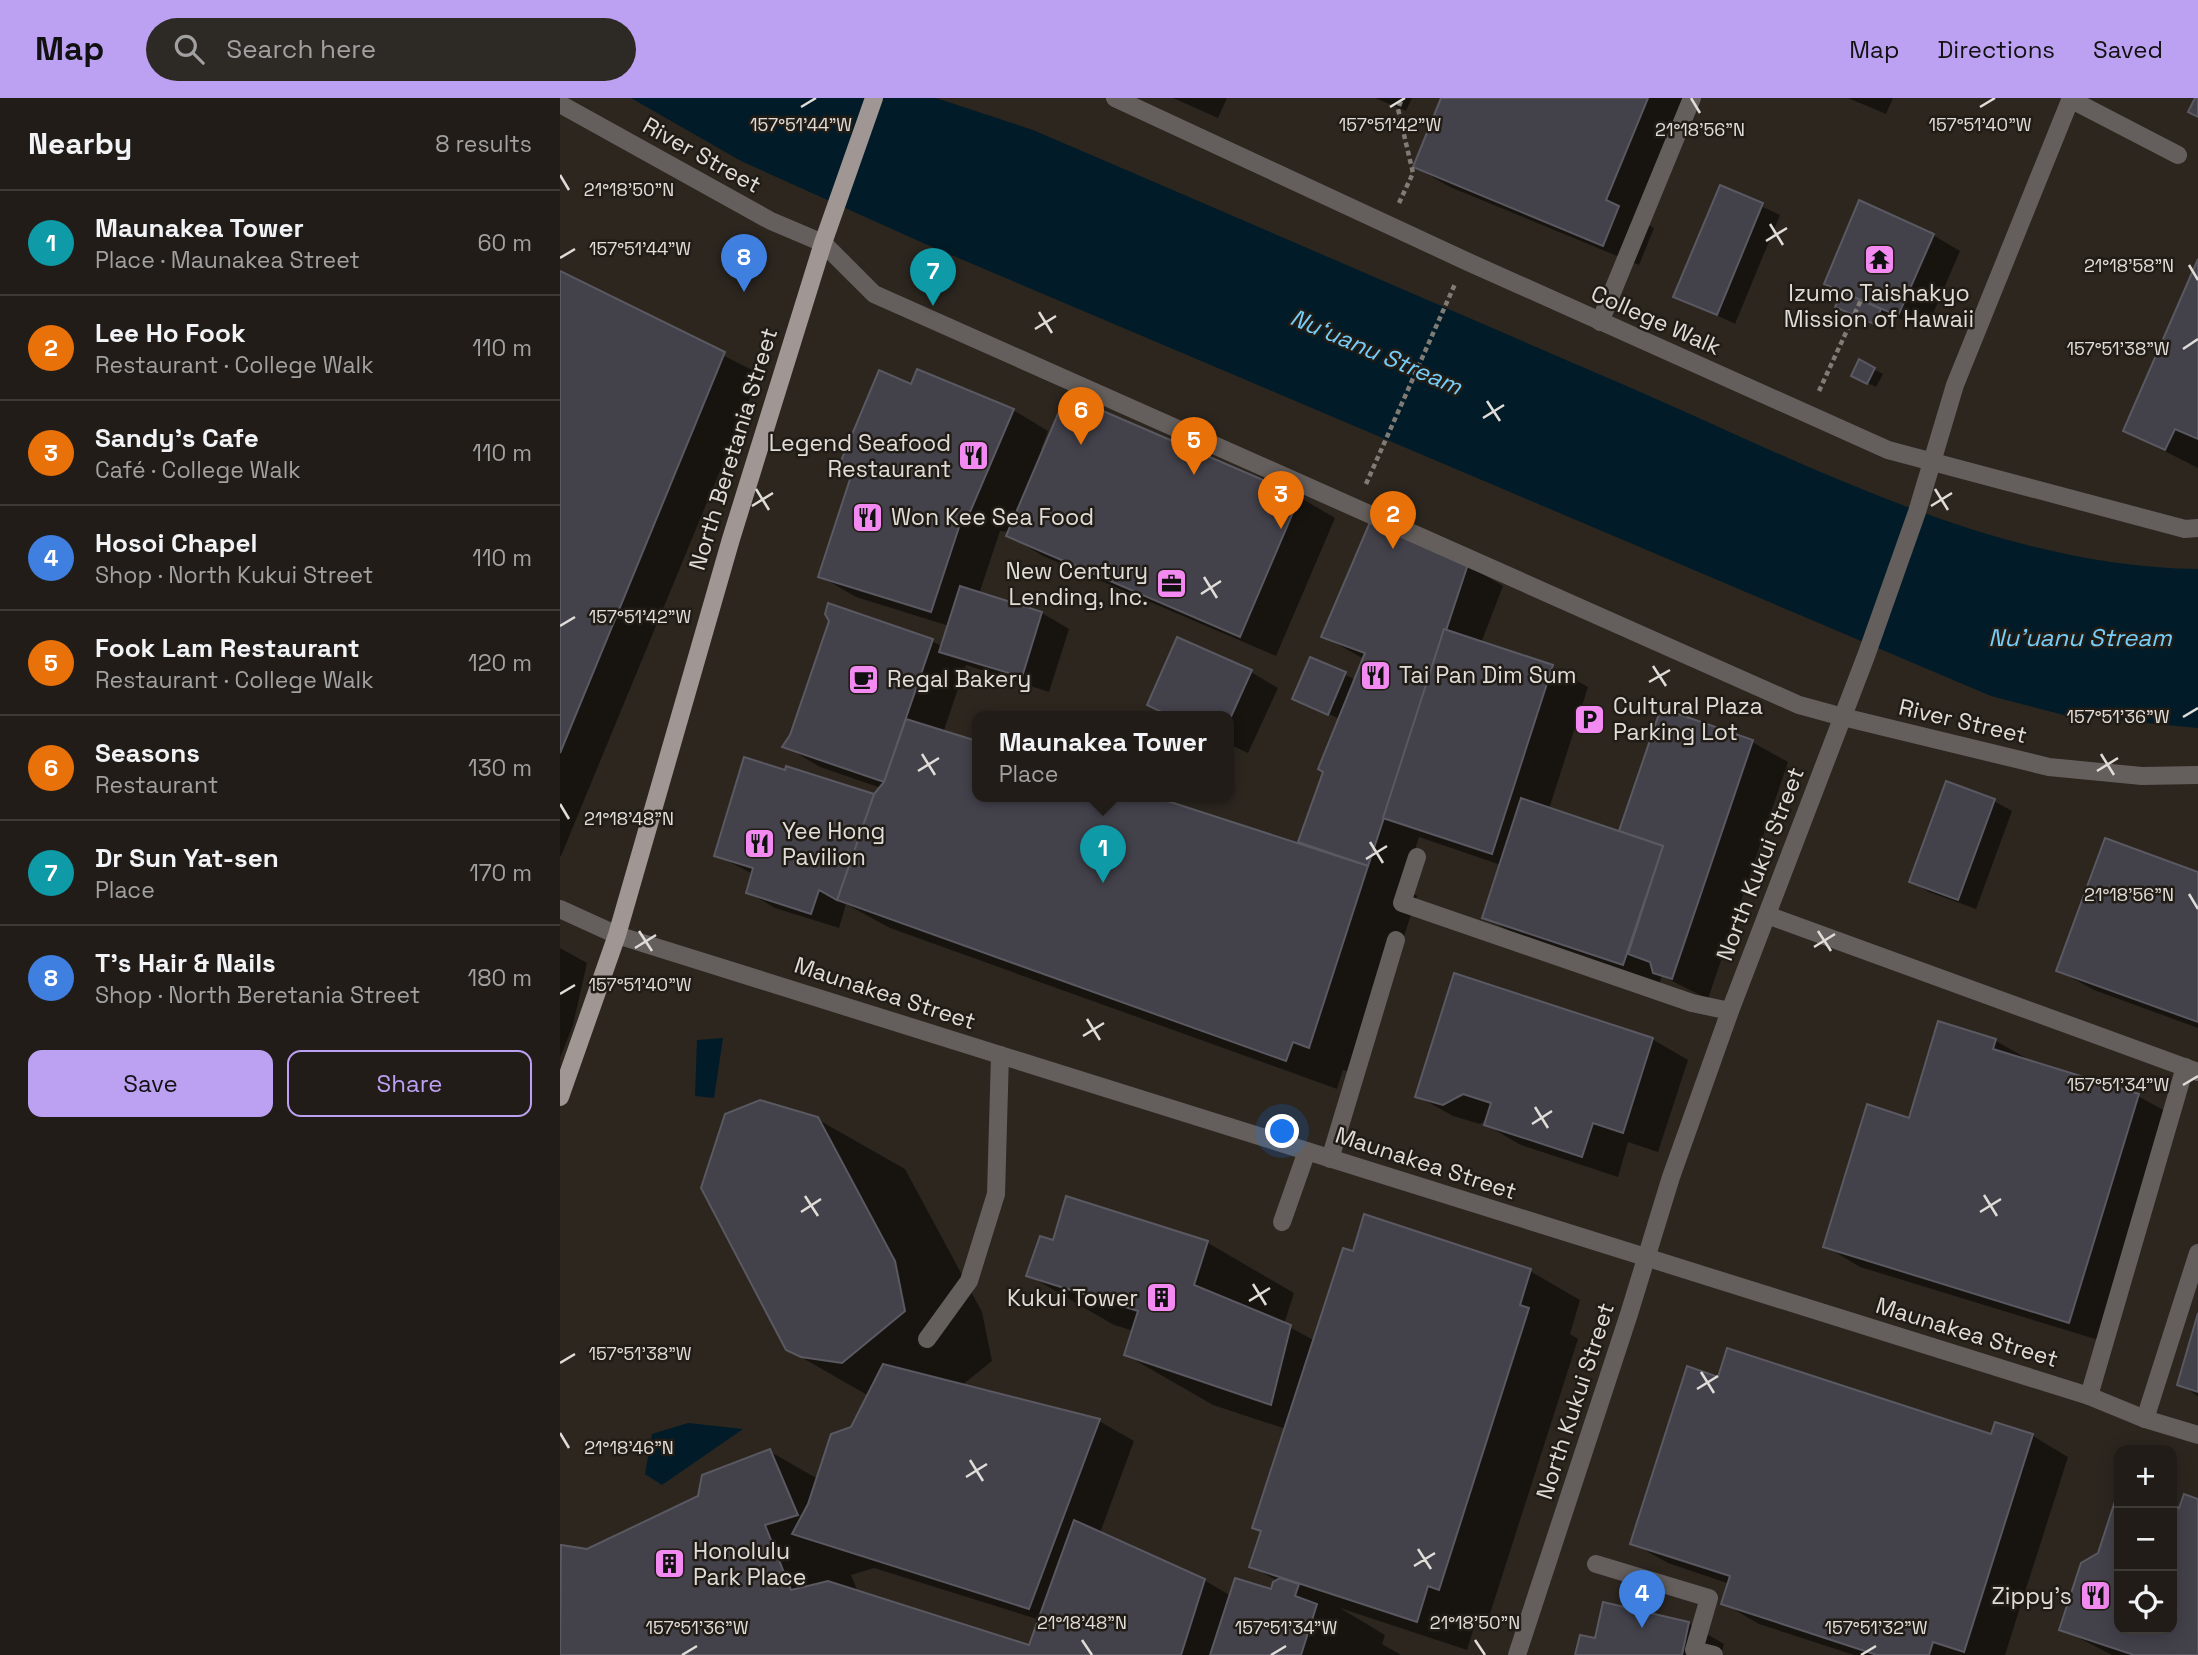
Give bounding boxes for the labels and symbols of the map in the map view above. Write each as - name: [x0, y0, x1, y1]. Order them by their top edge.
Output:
- street label: River Street: [638, 110, 766, 200]
- text: 157°51'44"W: [750, 113, 852, 136]
- text: 157°51'42"W: [1339, 113, 1441, 136]
- text: 157°51'40"W: [1928, 113, 2032, 136]
- text: 21°18'56"N: [1655, 118, 1745, 141]
- text: 21°18'50"N: [584, 178, 674, 201]
- pin: 8: [721, 234, 767, 292]
- text: 157°51'44"W: [589, 237, 691, 260]
- temple icon: Izumo Taishakyo Mission of Hawaii: [1862, 242, 1896, 276]
- pin: 7: [910, 248, 956, 306]
- text: 21°18'58"N: [2084, 254, 2174, 277]
- street label: College Walk: [1586, 278, 1726, 362]
- place label: Izumo Taishakyo Mission of Hawaii: [1784, 278, 1974, 334]
- water label: Nuʻuanu Stream: [1286, 301, 1468, 402]
- street label: North Beretania Street: [682, 324, 784, 574]
- text: 157°51'38"W: [2066, 337, 2170, 360]
- pin: 6: [1058, 387, 1104, 445]
- pin: 5: [1171, 417, 1217, 475]
- place label: Legend Seafood Restaurant: [769, 428, 951, 484]
- restaurant icon: Legend Seafood Restaurant: [957, 439, 991, 473]
- pin: 3: [1258, 471, 1304, 529]
- pin: 2: [1370, 491, 1416, 549]
- restaurant icon: Won Kee Sea Food: [851, 500, 885, 534]
- place label: Won Kee Sea Food: [891, 502, 1094, 532]
- place label: New Century Lending, Inc.: [1005, 556, 1148, 612]
- office icon: New Century Lending, Inc.: [1154, 567, 1188, 601]
- text: 157°51'42"W: [589, 605, 691, 628]
- water label: Nu'uanu Stream: [1988, 622, 2173, 653]
- restaurant icon: Tai Pan Dim Sum: [1359, 658, 1393, 692]
- place label: Tai Pan Dim Sum: [1399, 660, 1577, 690]
- cafe icon: Regal Bakery: [847, 662, 881, 696]
- place label: Regal Bakery: [887, 664, 1031, 694]
- place label: Cultural Plaza Parking Lot: [1613, 691, 1763, 747]
- street label: River Street: [1896, 692, 2030, 750]
- parking icon: Cultural Plaza Parking Lot: [1573, 702, 1607, 736]
- text: 157°51'36"W: [2067, 705, 2170, 728]
- street label: North Kukui Street: [1709, 763, 1811, 965]
- text: 21°18'48"N: [584, 807, 674, 830]
- place label: Yee Hong Pavilion: [782, 816, 885, 872]
- pin: 1: [1080, 825, 1126, 883]
- restaurant icon: Yee Hong Pavilion: [742, 827, 776, 861]
- text: 21°18'56"N: [2084, 883, 2174, 906]
- street label: Maunakea Street: [790, 950, 980, 1036]
- text: 157°51'40"W: [588, 973, 692, 996]
- text: 157°51'34"W: [2067, 1073, 2170, 1096]
- your location: [1265, 1114, 1299, 1148]
- street label: Maunakea Street: [1331, 1120, 1521, 1206]
- building icon: Kukui Tower: [1144, 1281, 1178, 1315]
- place label: Kukui Tower: [1007, 1283, 1138, 1313]
- street label: Maunakea Street: [1872, 1290, 2062, 1374]
- street label: North Kukui Street: [1529, 1299, 1621, 1503]
- text: 157°51'38"W: [588, 1342, 692, 1365]
- text: 21°18'46"N: [584, 1436, 674, 1459]
- place label: Honolulu Park Place: [693, 1536, 806, 1592]
- building icon: Honolulu Park Place: [653, 1547, 687, 1581]
- pin: 4: [1619, 1570, 1665, 1628]
- restaurant icon: Zippy's: [2078, 1579, 2112, 1613]
- place label: Zippy's: [1992, 1581, 2072, 1611]
- text: 21°18'48"N: [1037, 1611, 1127, 1634]
- text: 21°18'50"N: [1430, 1611, 1520, 1634]
- text: 157°51'36"W: [646, 1616, 749, 1639]
- text: 157°51'34"W: [1235, 1616, 1338, 1639]
- text: 157°51'32"W: [1825, 1616, 1928, 1639]

